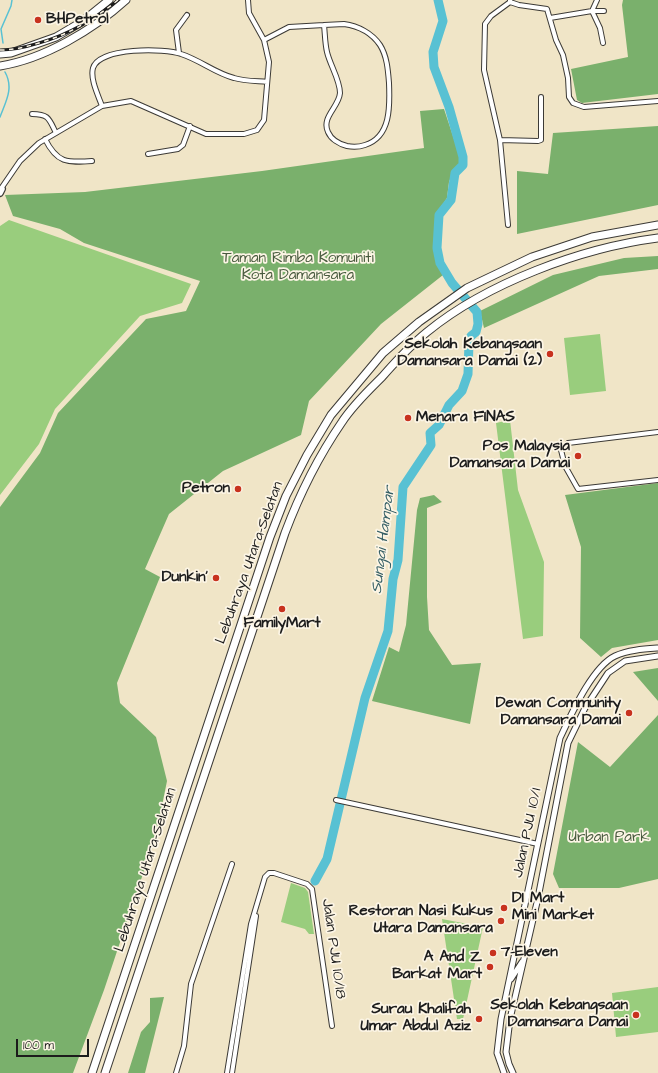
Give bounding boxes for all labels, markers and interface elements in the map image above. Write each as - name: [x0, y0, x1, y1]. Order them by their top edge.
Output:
- place label: BHPetrol: [46, 11, 109, 29]
- marker: BHPetrol: [33, 15, 43, 25]
- park label: Taman Rimba Komuniti Kota Damansara: [222, 250, 374, 285]
- place label: Sekolah Kebangsaan Damansara Damai (2): [397, 336, 542, 371]
- marker: Sekolah Kebangsaan Damansara Damai (2): [545, 349, 555, 359]
- place label: Menara FINAS: [416, 409, 515, 427]
- marker: Menara FINAS: [403, 413, 413, 423]
- place label: Pos Malaysia Damansara Damai: [450, 438, 570, 473]
- marker: Pos Malaysia Damansara Damai: [573, 451, 583, 461]
- street label: Lebuhraya Utara–Selatan: [212, 479, 288, 647]
- place label: Petron: [182, 480, 230, 498]
- marker: Petron: [233, 484, 243, 494]
- water label: Sungai Hampar: [368, 485, 400, 595]
- place label: Dunkin': [162, 569, 208, 587]
- marker: Dunkin': [211, 573, 221, 583]
- marker: FamilyMart: [277, 604, 287, 614]
- place label: FamilyMart: [244, 615, 320, 633]
- place label: Dewan Community Damansara Damai: [496, 695, 621, 730]
- marker: Dewan Community Damansara Damai: [624, 708, 634, 718]
- street label: Lebuhraya Utara–Selatan: [111, 786, 181, 954]
- street label: Jalan PJU 10/1: [510, 787, 546, 879]
- park label: Urban Park: [569, 829, 649, 847]
- place label: DI Mart Mini Market: [512, 890, 594, 925]
- street label: Jalan PJU 10/18: [317, 898, 349, 1000]
- place label: Restoran Nasi Kukus Utara Damansara: [349, 903, 493, 938]
- marker: DI Mart Mini Market: [499, 903, 509, 913]
- marker: Restoran Nasi Kukus Utara Damansara: [496, 916, 506, 926]
- place label: 7-Eleven: [501, 944, 558, 962]
- marker: 7-Eleven: [488, 948, 498, 958]
- place label: A And Z Barkat Mart: [392, 949, 482, 984]
- marker: A And Z Barkat Mart: [485, 962, 495, 972]
- place label: Sekolah Kebangsaan Damansara Damai: [490, 997, 628, 1032]
- place label: Surau Khalifah Umar Abdul Aziz: [361, 1001, 471, 1036]
- marker: Sekolah Kebangsaan Damansara Damai: [631, 1010, 641, 1020]
- marker: Surau Khalifah Umar Abdul Aziz: [474, 1014, 484, 1024]
- scale bar: [18, 1031, 91, 1057]
- text: 100 m: [23, 1037, 54, 1054]

